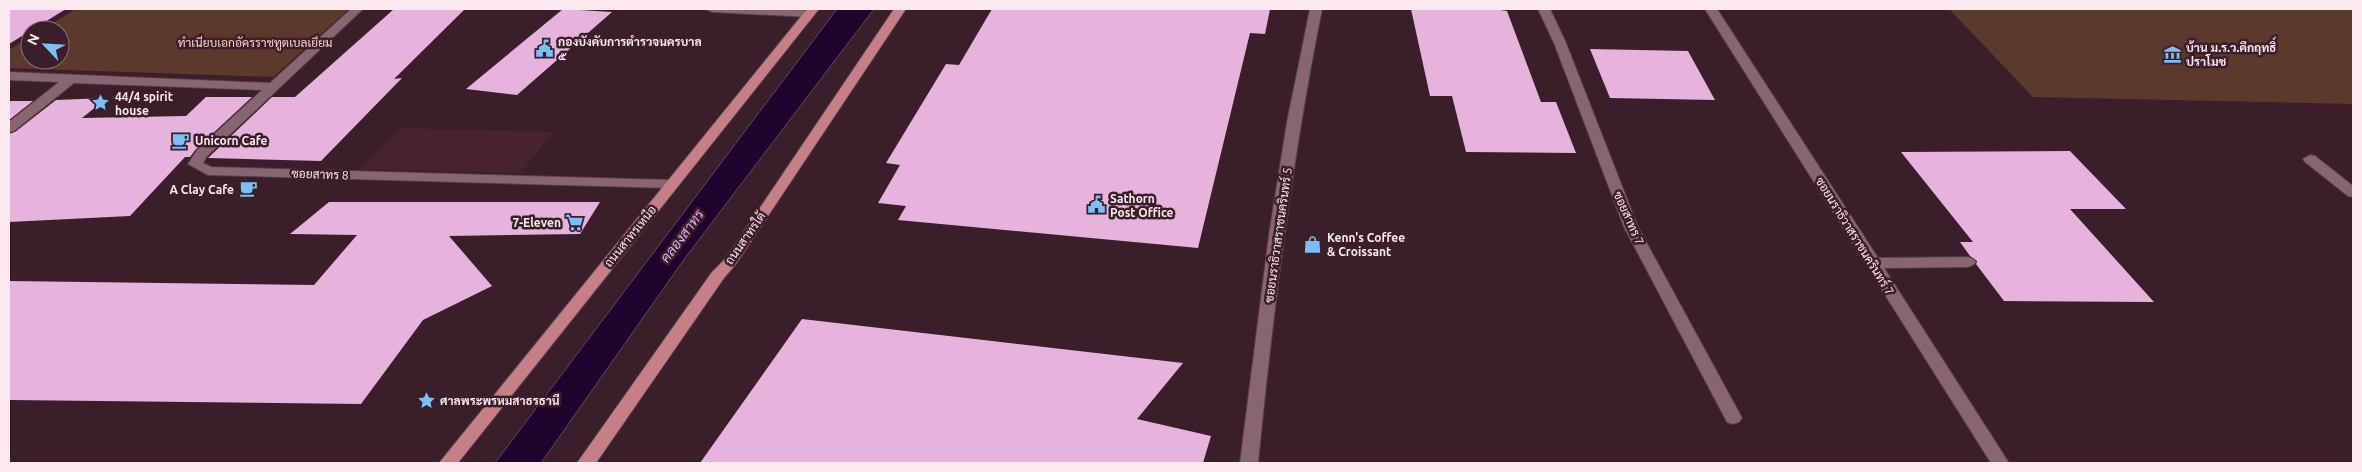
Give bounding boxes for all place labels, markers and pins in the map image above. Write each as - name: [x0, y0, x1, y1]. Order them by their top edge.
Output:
- place label: กองบังคับการตำรวจนครบาล ๕: [558, 35, 702, 62]
- place label: บ้าน ม.ร.ว.คึกฤทธิ์ ปราโมช: [2186, 36, 2276, 68]
- public building icon: กองบังคับการตำรวจนครบาล ๕: [534, 38, 554, 58]
- museum icon: บ้าน ม.ร.ว.คึกฤทธิ์ ปราโมช: [2162, 44, 2182, 64]
- place label: 44/4 spirit house: [115, 90, 173, 117]
- place icon: 44/4 spirit house: [91, 93, 111, 113]
- cafe icon: Unicorn Cafe: [171, 130, 191, 150]
- place label: Unicorn Cafe: [195, 134, 268, 147]
- cafe icon: A Clay Cafe: [238, 179, 258, 199]
- place label: A Clay Cafe: [170, 183, 234, 196]
- place label: Sathorn Post Office: [1110, 192, 1174, 219]
- public building icon: Sathorn Post Office: [1086, 195, 1106, 215]
- supermarket icon: 7-Eleven: [565, 212, 585, 232]
- place label: 7-Eleven: [512, 216, 561, 229]
- place label: Kenn's Coffee & Croissant: [1327, 231, 1405, 258]
- shop icon: Kenn's Coffee & Croissant: [1303, 234, 1323, 254]
- place icon: ศาลพระพรหมสาธรธานี: [416, 390, 436, 410]
- place label: ศาลพระพรหมสาธรธานี: [440, 393, 560, 407]

